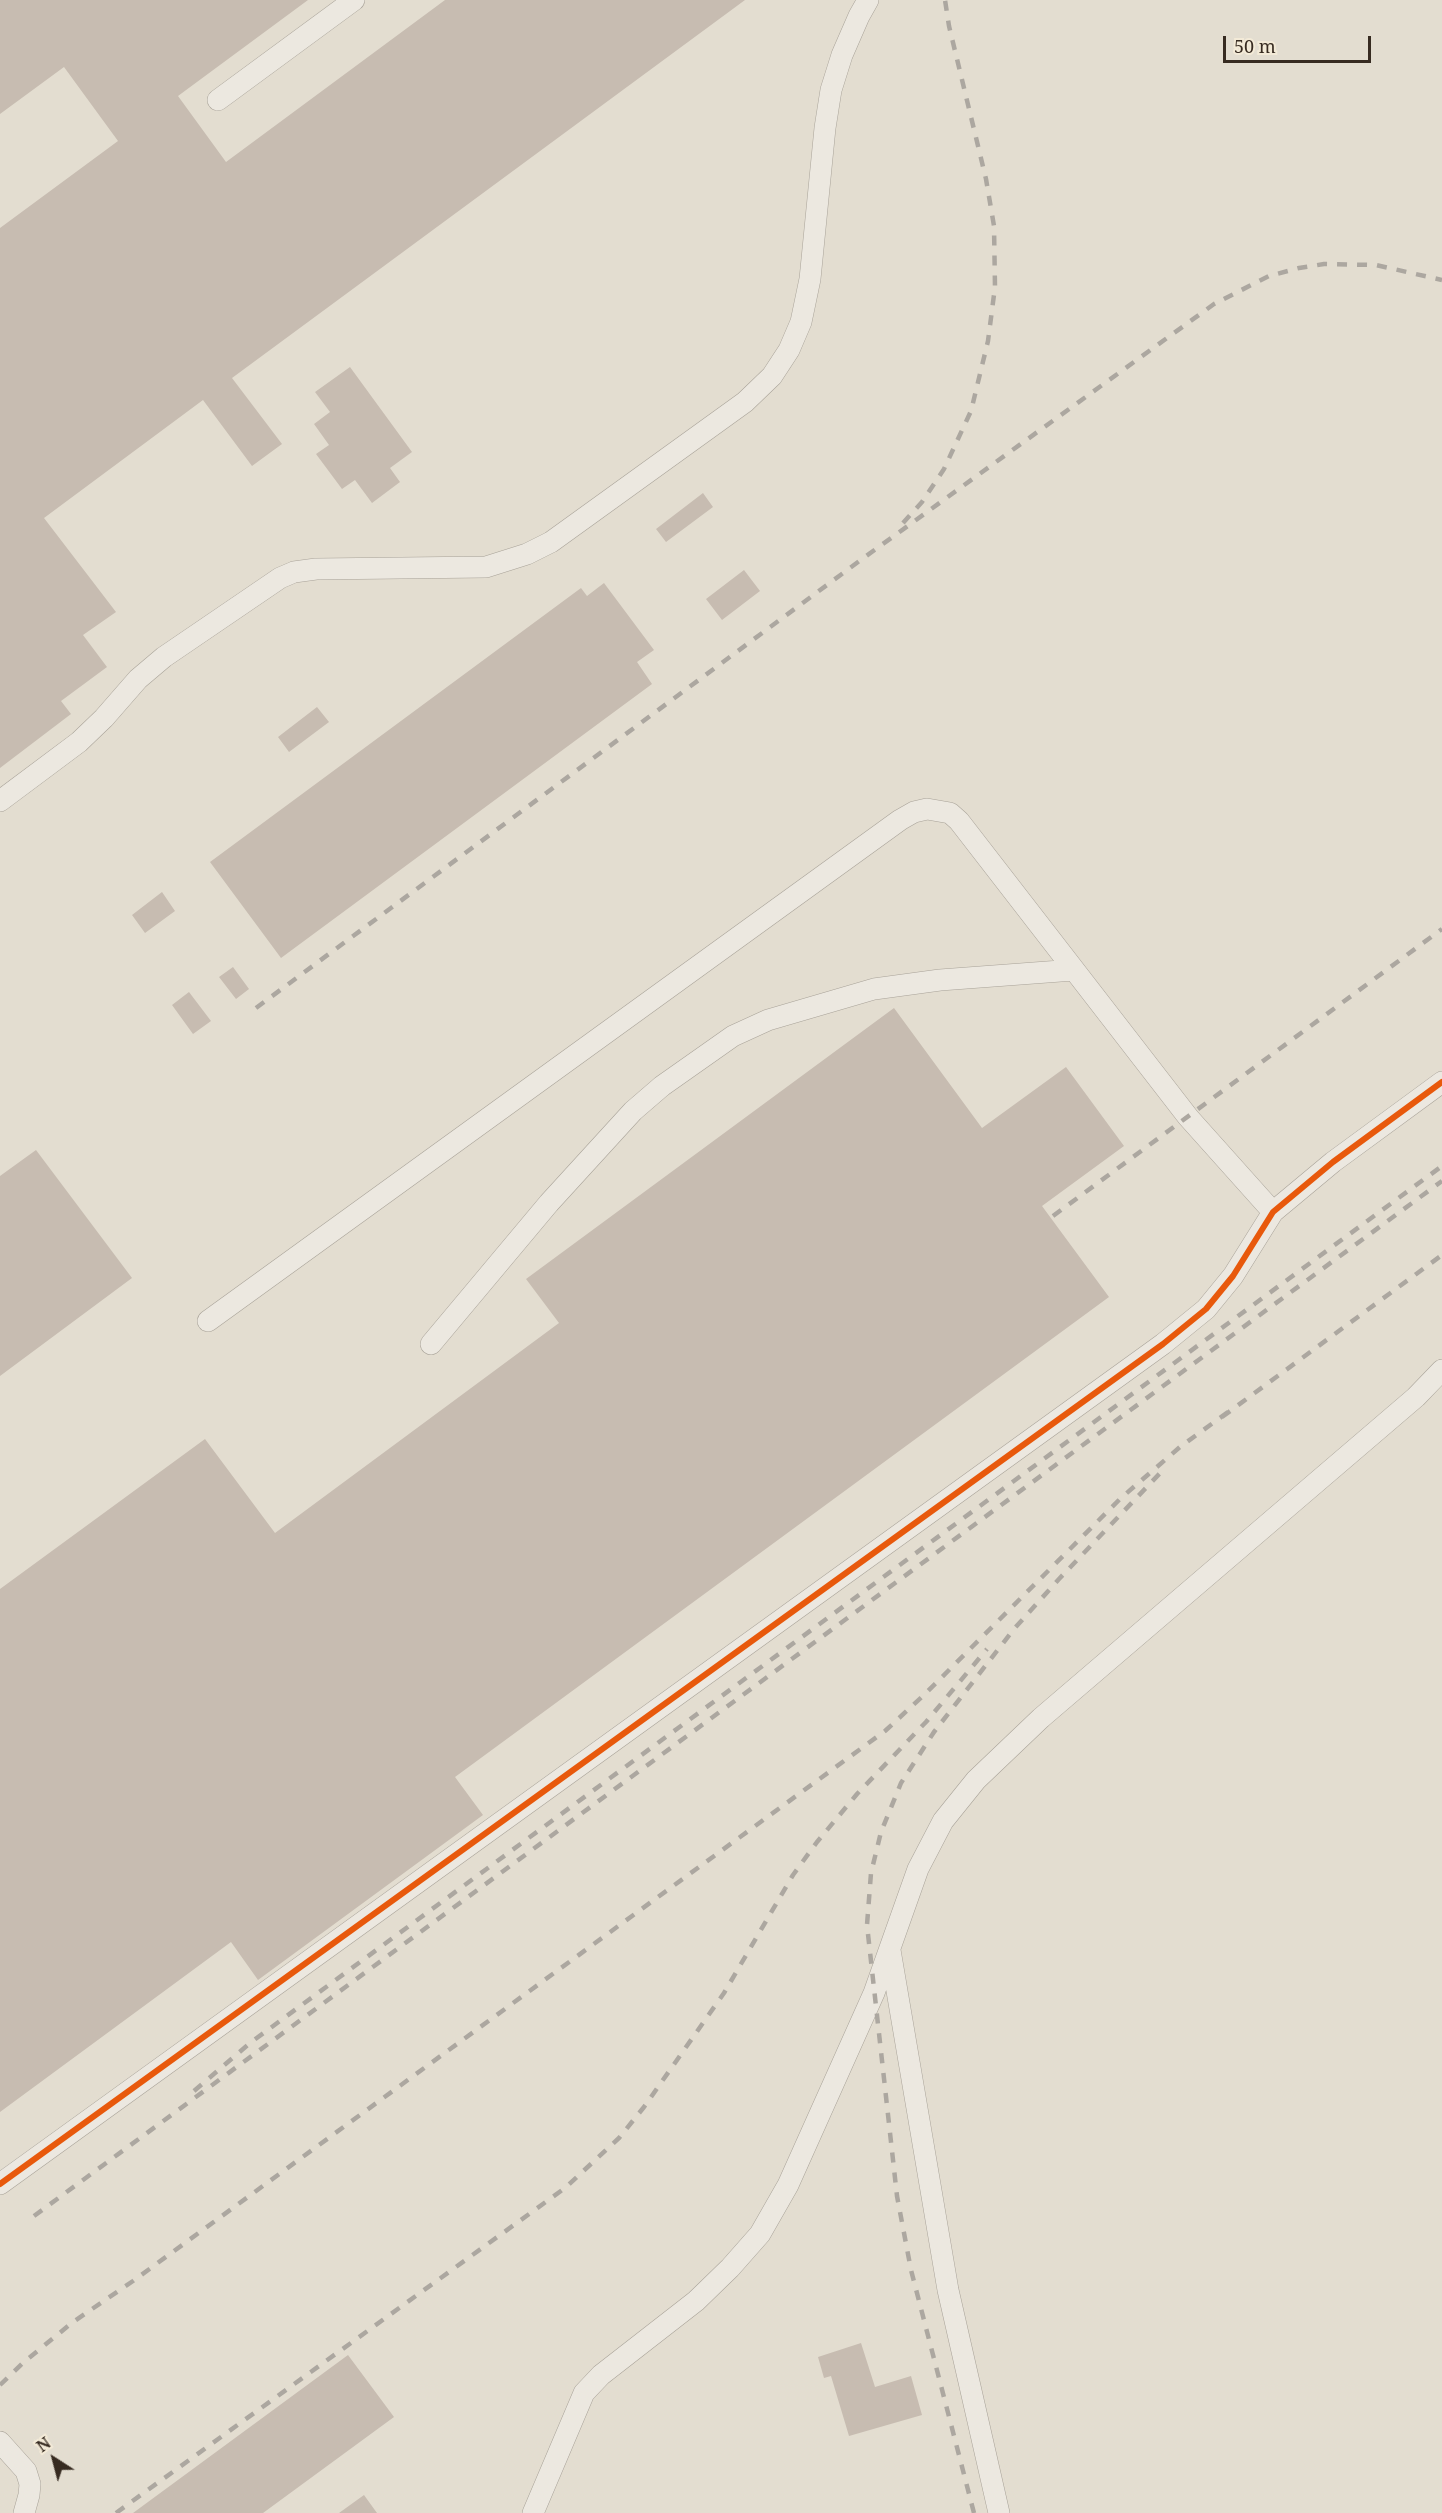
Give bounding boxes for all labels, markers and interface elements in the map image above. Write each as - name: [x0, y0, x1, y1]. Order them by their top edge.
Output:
- scale bar: [1226, 24, 1374, 62]
- text: 50 m: [1234, 34, 1276, 58]
- north arrow: [24, 2429, 84, 2489]
- text: N: [32, 2432, 55, 2457]

